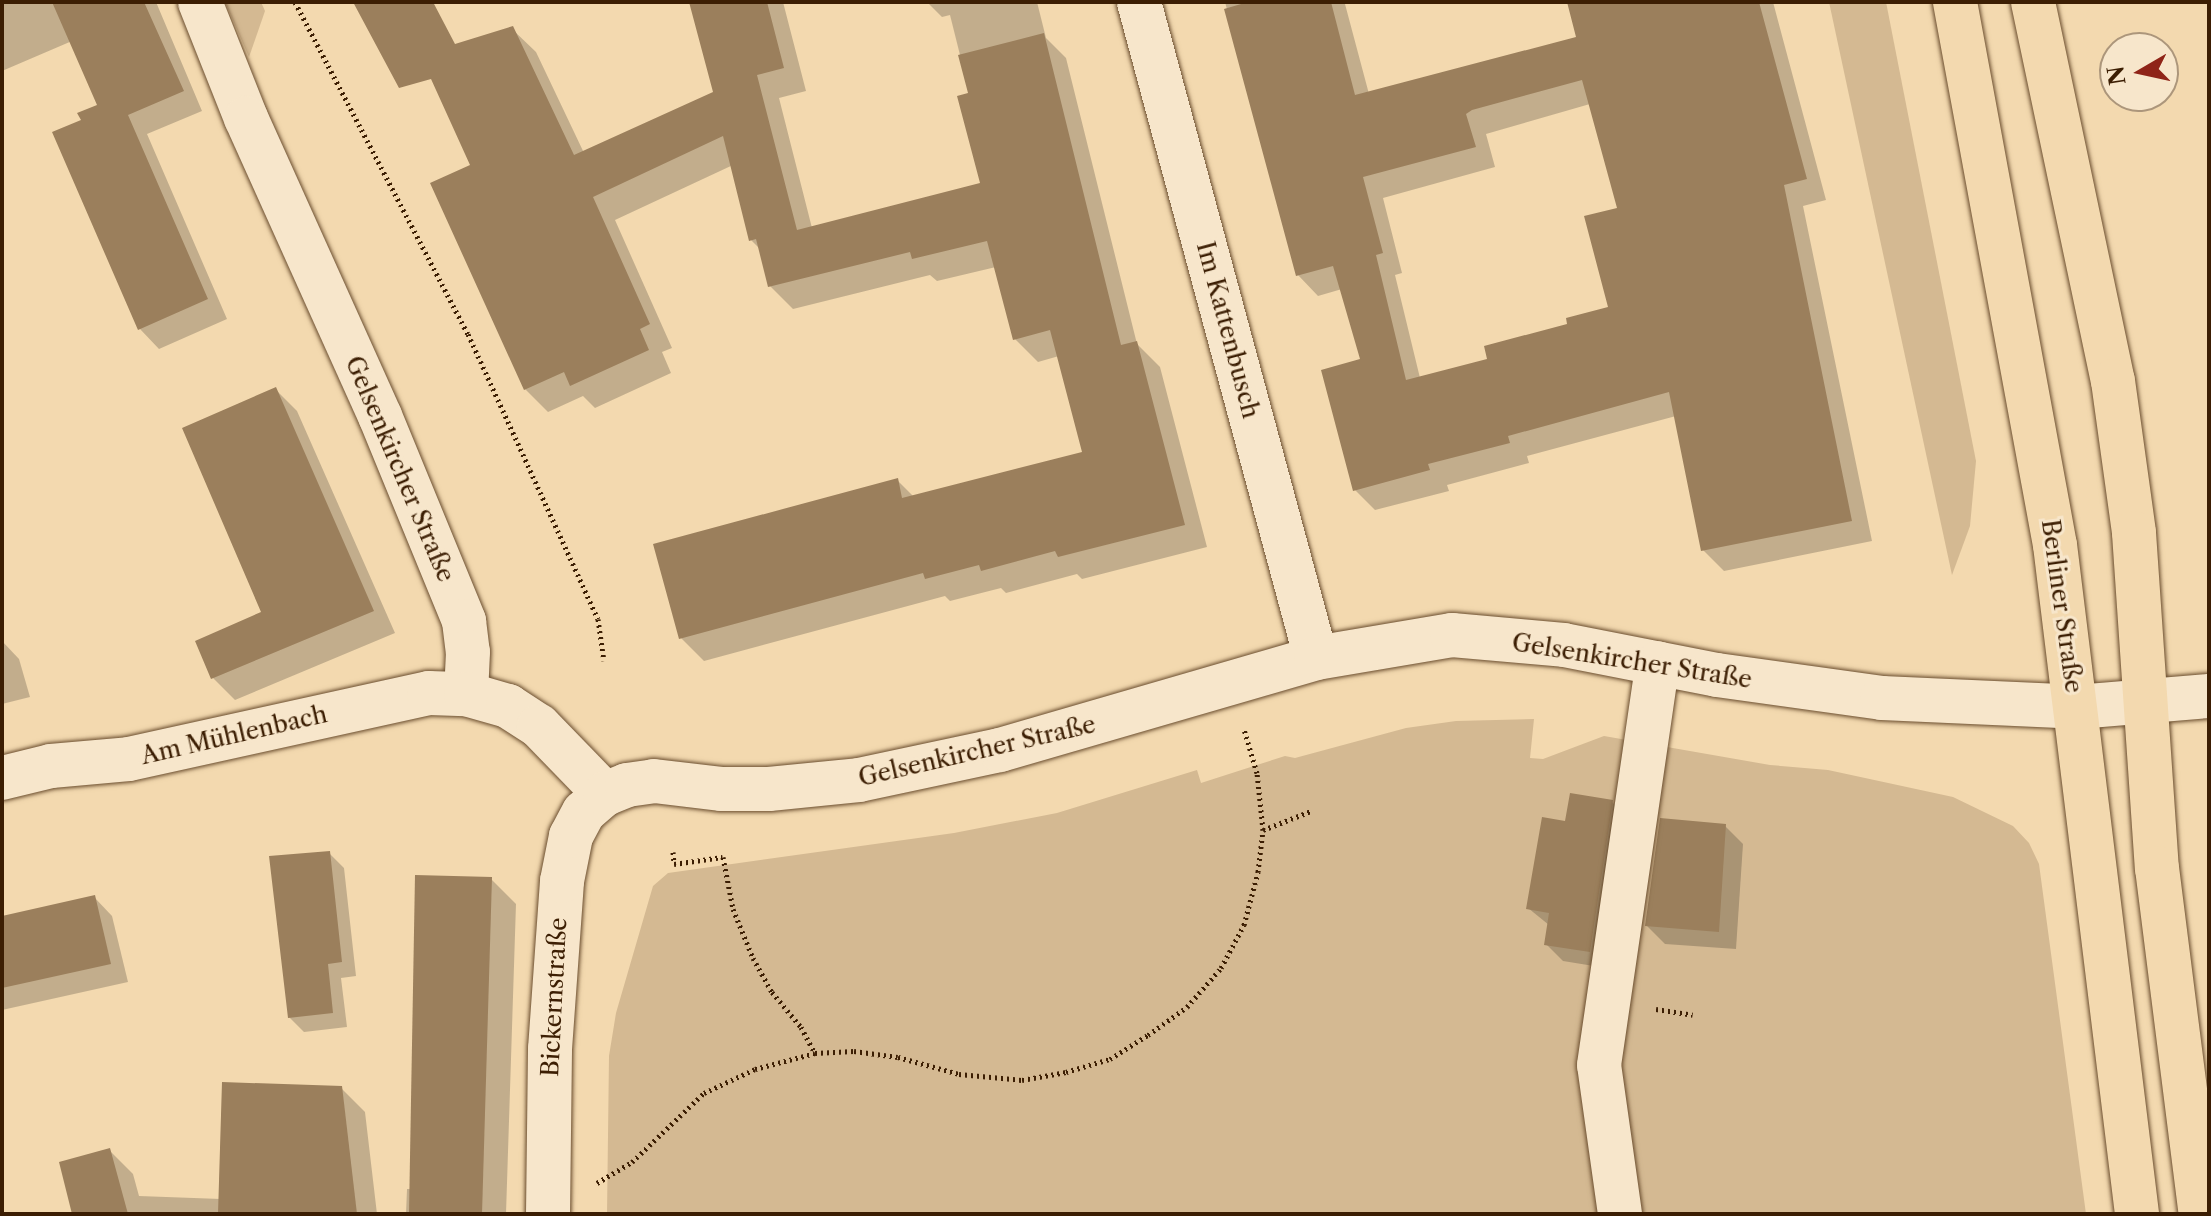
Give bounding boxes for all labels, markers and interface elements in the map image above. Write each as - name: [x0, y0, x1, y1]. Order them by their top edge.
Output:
- north arrow: [2099, 32, 2179, 112]
- text: N: [2102, 64, 2132, 87]
- street label: Im Kattenbusch: [1191, 238, 1265, 422]
- street label: Gelsenkircher Straße: [339, 352, 461, 586]
- street label: Berliner Straße: [2036, 517, 2088, 695]
- street label: Gelsenkircher Straße: [1510, 628, 1754, 694]
- street label: Am Mühlenbach: [138, 700, 330, 770]
- street label: Gelsenkircher Straße: [855, 710, 1099, 792]
- street label: Bickernstraße: [535, 917, 573, 1077]

